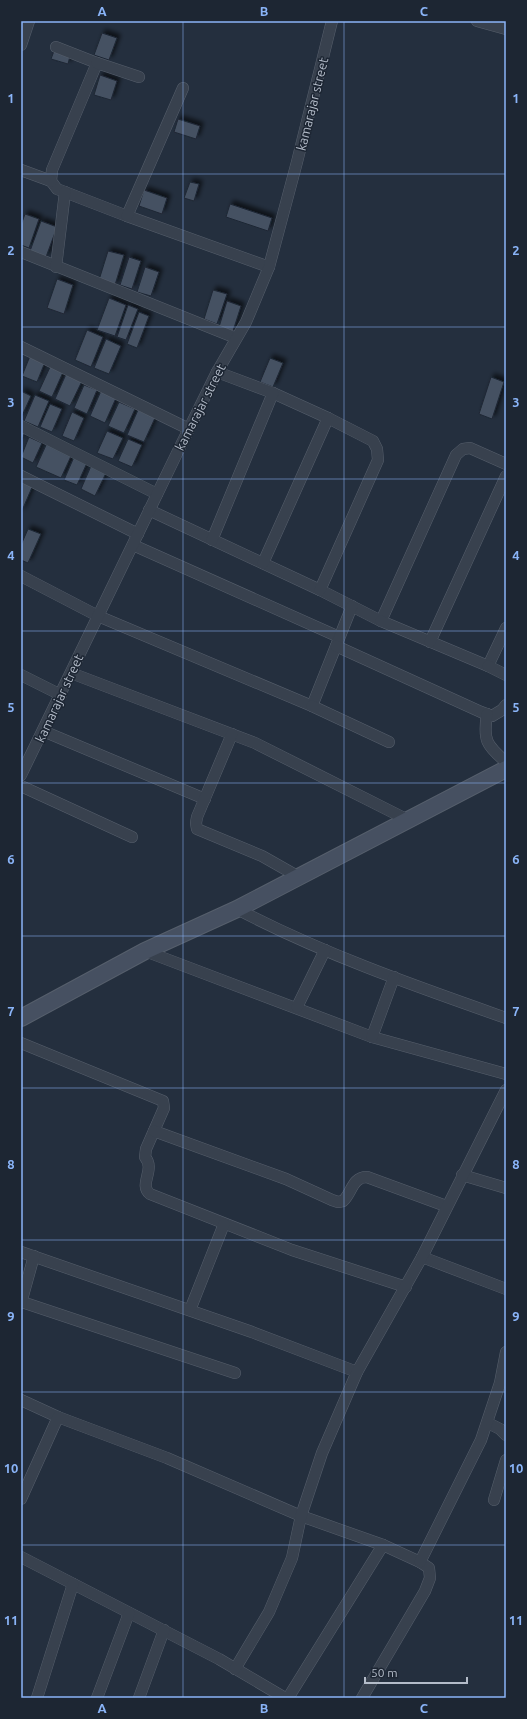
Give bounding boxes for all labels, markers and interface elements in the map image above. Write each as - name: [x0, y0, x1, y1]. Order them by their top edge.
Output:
- text: A: [97, 4, 107, 18]
- text: B: [260, 4, 269, 18]
- text: C: [420, 4, 429, 18]
- street label: kamarajar street: [294, 56, 330, 152]
- text: 1: [7, 91, 15, 105]
- text: 1: [512, 91, 520, 105]
- text: 2: [7, 243, 15, 257]
- text: 2: [512, 243, 520, 257]
- street label: kamarajar street: [172, 361, 228, 453]
- text: 3: [7, 395, 15, 409]
- text: 3: [512, 395, 520, 409]
- text: 4: [7, 548, 15, 562]
- text: 4: [512, 548, 520, 562]
- street label: kamarajar street: [32, 652, 86, 744]
- text: 5: [7, 700, 15, 714]
- text: 5: [512, 700, 520, 714]
- text: 6: [7, 852, 15, 866]
- text: 6: [512, 852, 520, 866]
- text: 7: [7, 1004, 15, 1018]
- text: 7: [512, 1004, 520, 1018]
- text: 8: [7, 1157, 15, 1171]
- text: 8: [512, 1157, 520, 1171]
- text: 9: [7, 1309, 15, 1323]
- text: 9: [512, 1309, 520, 1323]
- text: 10: [4, 1461, 18, 1475]
- text: 10: [509, 1461, 523, 1475]
- text: 11: [4, 1613, 18, 1627]
- text: 11: [509, 1613, 523, 1627]
- scale bar: [365, 1659, 467, 1685]
- text: 50 m: [371, 1666, 398, 1679]
- text: A: [97, 1701, 107, 1715]
- text: B: [260, 1701, 269, 1715]
- text: C: [420, 1701, 429, 1715]

